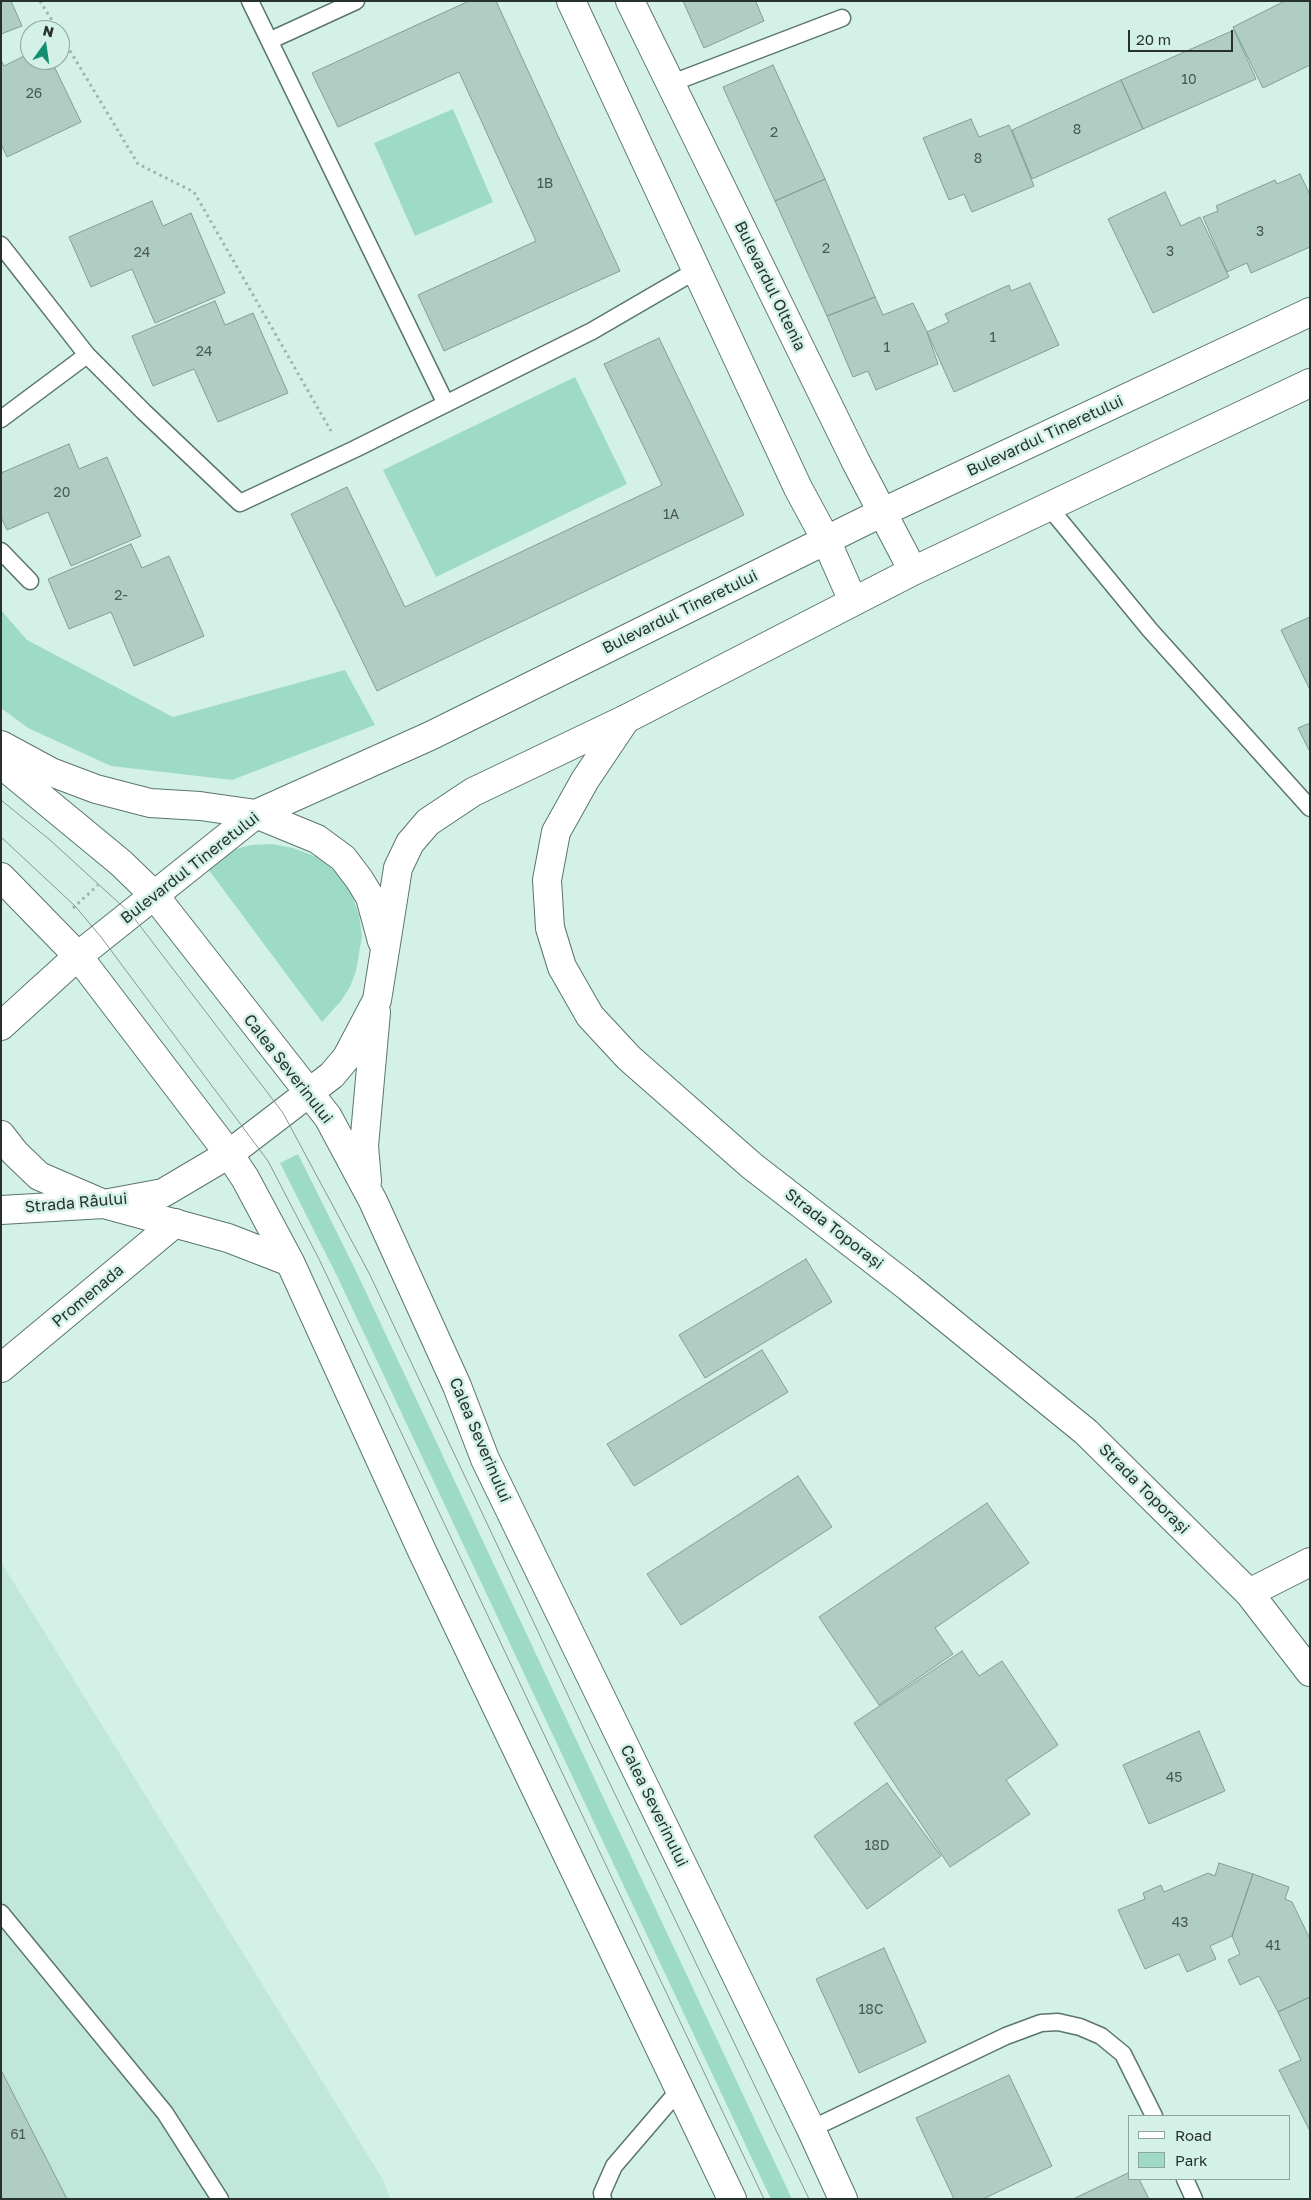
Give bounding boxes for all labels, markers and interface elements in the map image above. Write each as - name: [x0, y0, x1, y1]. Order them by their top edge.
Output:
- north arrow: [20, 20, 70, 70]
- scale bar: [1131, 20, 1236, 52]
- text: N: [41, 21, 56, 40]
- text: 20 m: [1136, 30, 1171, 48]
- house number: 10: [1181, 72, 1197, 88]
- house number: 26: [26, 86, 42, 102]
- house number: 8: [1073, 122, 1081, 138]
- house number: 2: [770, 125, 778, 141]
- house number: 8: [974, 151, 982, 167]
- house number: 1B: [537, 176, 553, 192]
- street label: Bulevardul Oltenia: [730, 218, 810, 354]
- house number: 3: [1256, 224, 1264, 240]
- house number: 2: [822, 241, 830, 257]
- house number: 3: [1166, 244, 1174, 260]
- house number: 24: [134, 245, 150, 261]
- house number: 1: [990, 330, 996, 346]
- house number: 1: [884, 340, 890, 356]
- house number: 24: [196, 344, 212, 360]
- street label: Bulevardul Tineretului: [964, 391, 1126, 481]
- house number: 20: [54, 485, 70, 501]
- house number: 1A: [663, 507, 679, 523]
- street label: Bulevardul Tineretului: [599, 566, 761, 658]
- house number: 2-: [114, 588, 128, 604]
- street label: Bulevardul Tineretului: [117, 808, 263, 928]
- street label: Calea Severinului: [239, 1011, 337, 1127]
- street label: Strada Toporași: [781, 1185, 887, 1273]
- street label: Strada Râului: [24, 1189, 128, 1217]
- street label: Promenada: [48, 1261, 128, 1331]
- street label: Calea Severinului: [445, 1375, 515, 1505]
- street label: Strada Toporași: [1095, 1440, 1193, 1538]
- street label: Calea Severinului: [616, 1742, 692, 1870]
- house number: 45: [1166, 1770, 1182, 1786]
- house number: 18D: [864, 1838, 890, 1854]
- house number: 43: [1172, 1915, 1188, 1931]
- house number: 41: [1265, 1938, 1281, 1954]
- house number: 18C: [859, 2002, 883, 2018]
- legend: [1128, 2115, 1291, 2180]
- text: Road: [1175, 2126, 1212, 2144]
- house number: 61: [10, 2127, 26, 2143]
- text: Park: [1175, 2151, 1207, 2169]

